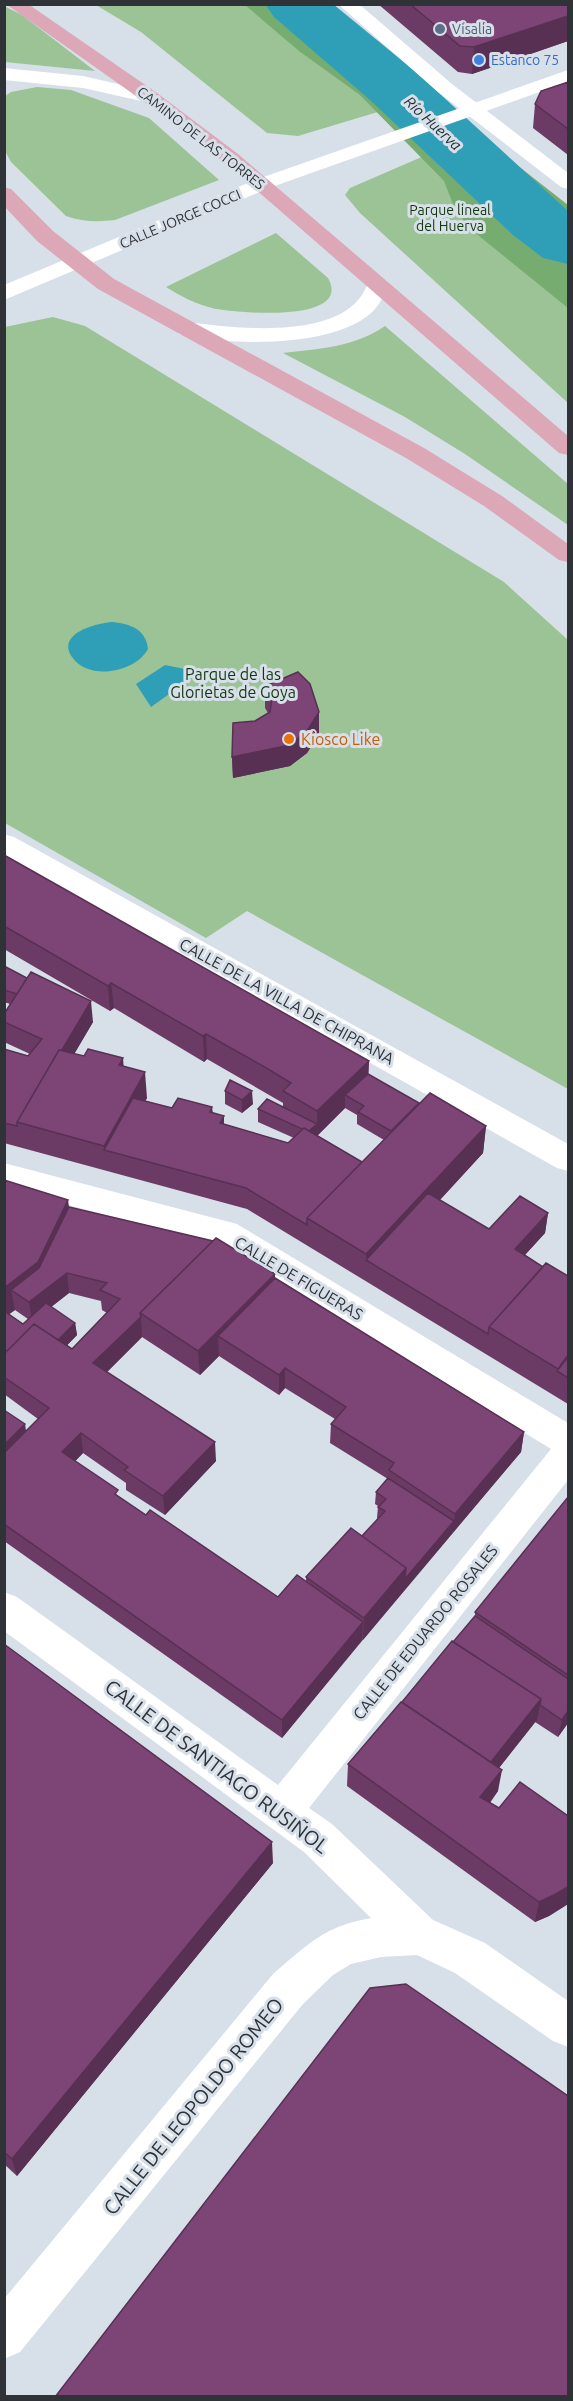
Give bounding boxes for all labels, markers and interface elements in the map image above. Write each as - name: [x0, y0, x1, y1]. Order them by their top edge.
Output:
- place label: Visalia: [452, 21, 492, 37]
- marker: Visalia: [433, 22, 447, 36]
- place label: Estanco 75: [491, 52, 559, 68]
- marker: Estanco 75: [472, 53, 486, 67]
- street label: CAMINO DE LAS TORRES: [134, 83, 268, 193]
- water label: Río Huerva: [401, 92, 465, 154]
- street label: CALLE JORGE COCCI: [117, 186, 243, 252]
- park label: Parque lineal del Huerva: [409, 202, 491, 234]
- park label: Parque de las Glorietas de Goya: [170, 665, 296, 701]
- place label: Kiosco Like: [301, 730, 380, 748]
- marker: Kiosco Like: [282, 732, 296, 746]
- street label: CALLE DE LA VILLA DE CHIPRANA: [177, 934, 398, 1068]
- street label: CALLE DE FIGUERAS: [232, 1233, 366, 1323]
- street label: CALLE DE EDUARDO ROSALES: [349, 1541, 501, 1723]
- street label: CALLE DE SANTIAGO RUSIÑOL: [101, 1674, 333, 1858]
- street label: CALLE DE LEOPOLDO ROMEO: [98, 1993, 288, 2219]

